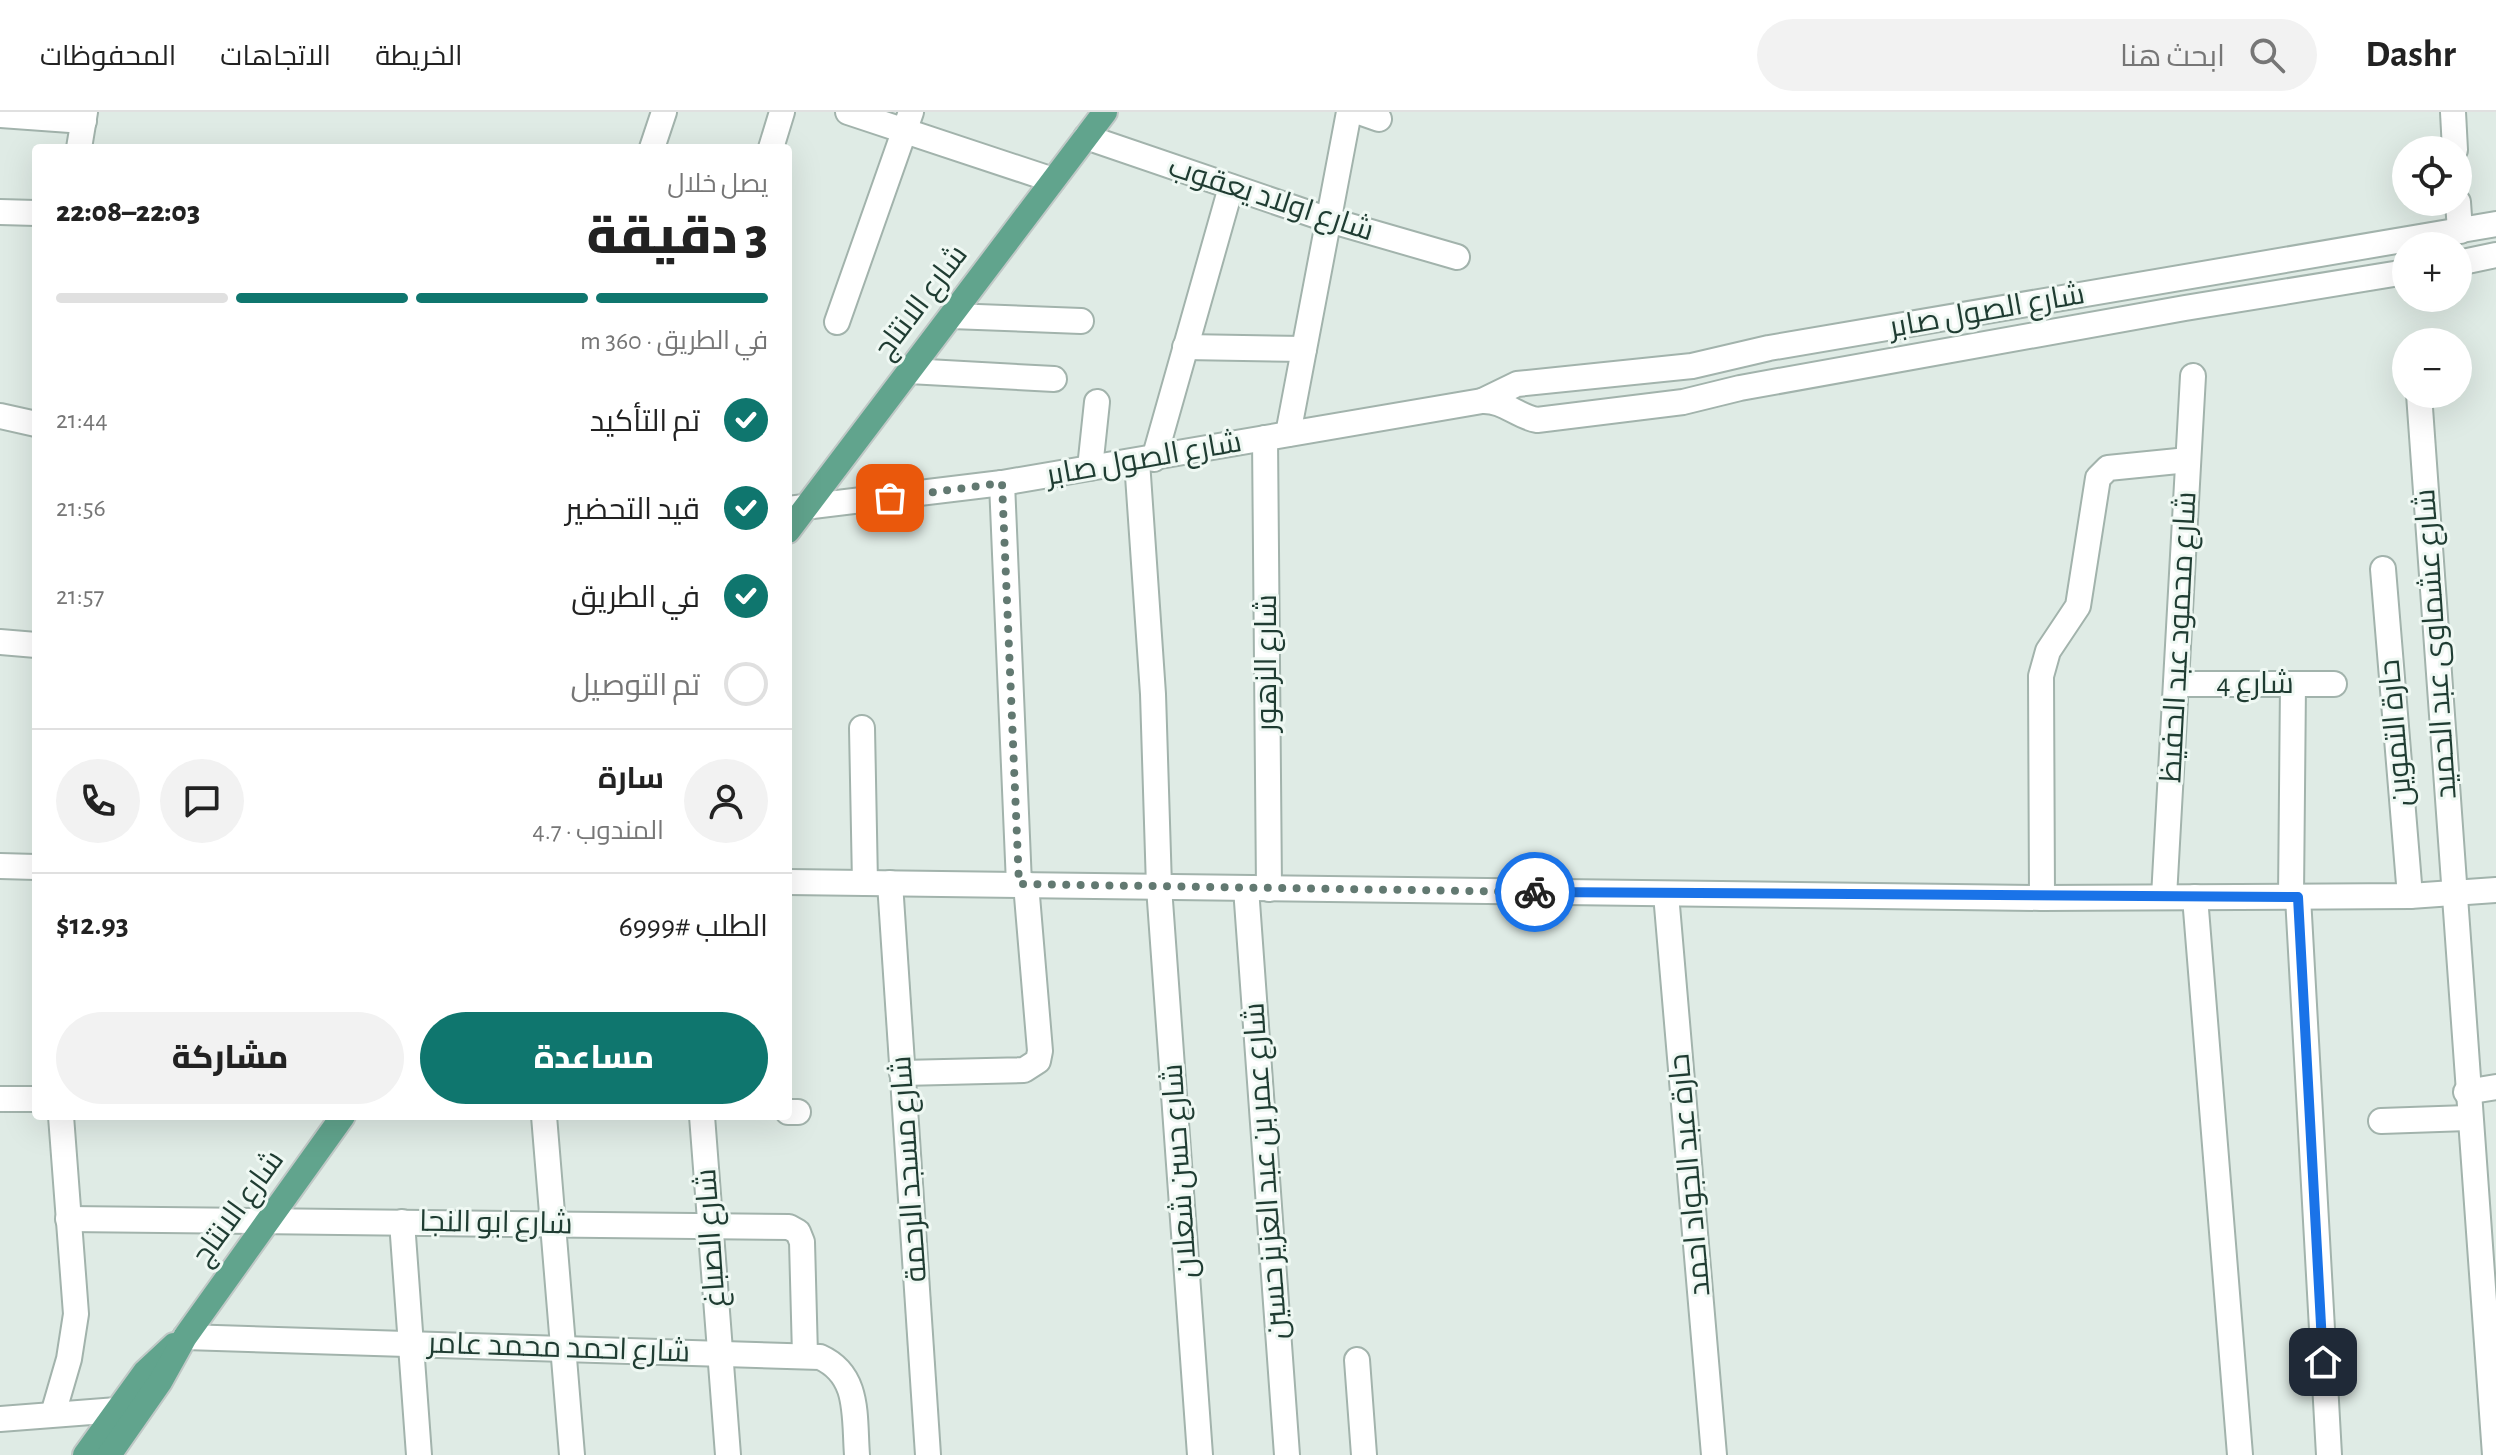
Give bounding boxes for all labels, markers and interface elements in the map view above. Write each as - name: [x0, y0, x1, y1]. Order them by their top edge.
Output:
- search box: [1757, 19, 2317, 91]
- icon: search: [2245, 33, 2289, 77]
- text: Dashr: [2365, 36, 2456, 74]
- text: ابحث هنا: [2120, 42, 2225, 72]
- text: المحفوظات: [40, 43, 176, 71]
- text: الاتجاهات: [220, 43, 331, 71]
- text: الخريطة: [375, 43, 463, 71]
- map controls: [2392, 136, 2472, 408]
- button: locate: [2392, 136, 2472, 216]
- street label: شارع اولاد يعقوب: [1164, 152, 1377, 250]
- text: يصل خلال: [667, 171, 768, 197]
- text: 22:03–22:08: [56, 197, 200, 227]
- text: 3 دقيقة: [587, 211, 768, 263]
- button: +: [2392, 232, 2472, 312]
- street label: شارع الانتاج: [869, 240, 976, 367]
- street label: شارع الصول صابر: [1885, 279, 2088, 347]
- text: في الطريق · 360 m: [580, 328, 768, 354]
- button: −: [2392, 328, 2472, 408]
- icon: check: [724, 398, 768, 442]
- text: 21:44: [56, 407, 108, 433]
- text: تم التأكيد: [590, 407, 700, 437]
- street label: شارع الصول صابر: [1042, 427, 1245, 495]
- pin: [856, 464, 924, 532]
- icon: bag: [868, 476, 912, 520]
- icon: check: [724, 486, 768, 530]
- street label: شارع عشماوى عبد الحميد: [2410, 488, 2466, 800]
- street label: شارع محمود عبد الحفيظ: [2156, 491, 2206, 783]
- text: 21:56: [56, 495, 106, 521]
- text: قيد التحضير: [565, 495, 700, 525]
- icon: check: [724, 574, 768, 618]
- text: 21:57: [56, 583, 104, 609]
- text: في الطريق: [571, 583, 700, 613]
- street label: شارع الزهور: [1252, 594, 1286, 734]
- street label: حارة التموين: [2375, 658, 2419, 808]
- street label: شارع 4: [2216, 669, 2294, 703]
- text: تم التوصيل: [570, 671, 700, 701]
- button: phone: [56, 759, 140, 843]
- button: chat: [160, 759, 244, 843]
- button: person: [684, 759, 768, 843]
- text: سارة: [598, 764, 664, 794]
- text: المندوب · 4.7: [532, 818, 664, 844]
- courier: [1495, 852, 1575, 932]
- icon: bike: [1513, 870, 1557, 914]
- text: $12.93: [56, 910, 129, 940]
- text: الطلب #6999: [619, 912, 768, 942]
- street label: شارع عمر بن عبد العزيز حسين: [1239, 1001, 1297, 1340]
- button: مشاركة: [56, 1012, 404, 1104]
- button: مساعدة: [420, 1012, 768, 1104]
- street label: حارة عبد الجواد احمد: [1664, 1052, 1717, 1298]
- street label: شارع مسجد الرحمة: [886, 1055, 936, 1283]
- street label: شارع حسن شعلان: [1158, 1062, 1206, 1279]
- street label: شارع الانتاج: [187, 1145, 293, 1273]
- street label: شارع الصباغ: [691, 1167, 735, 1308]
- street label: شارع ابو النجا: [419, 1207, 573, 1243]
- street label: شارع احمد محمد عامر: [425, 1328, 691, 1372]
- pin: [2289, 1328, 2357, 1396]
- icon: home: [2301, 1340, 2345, 1384]

